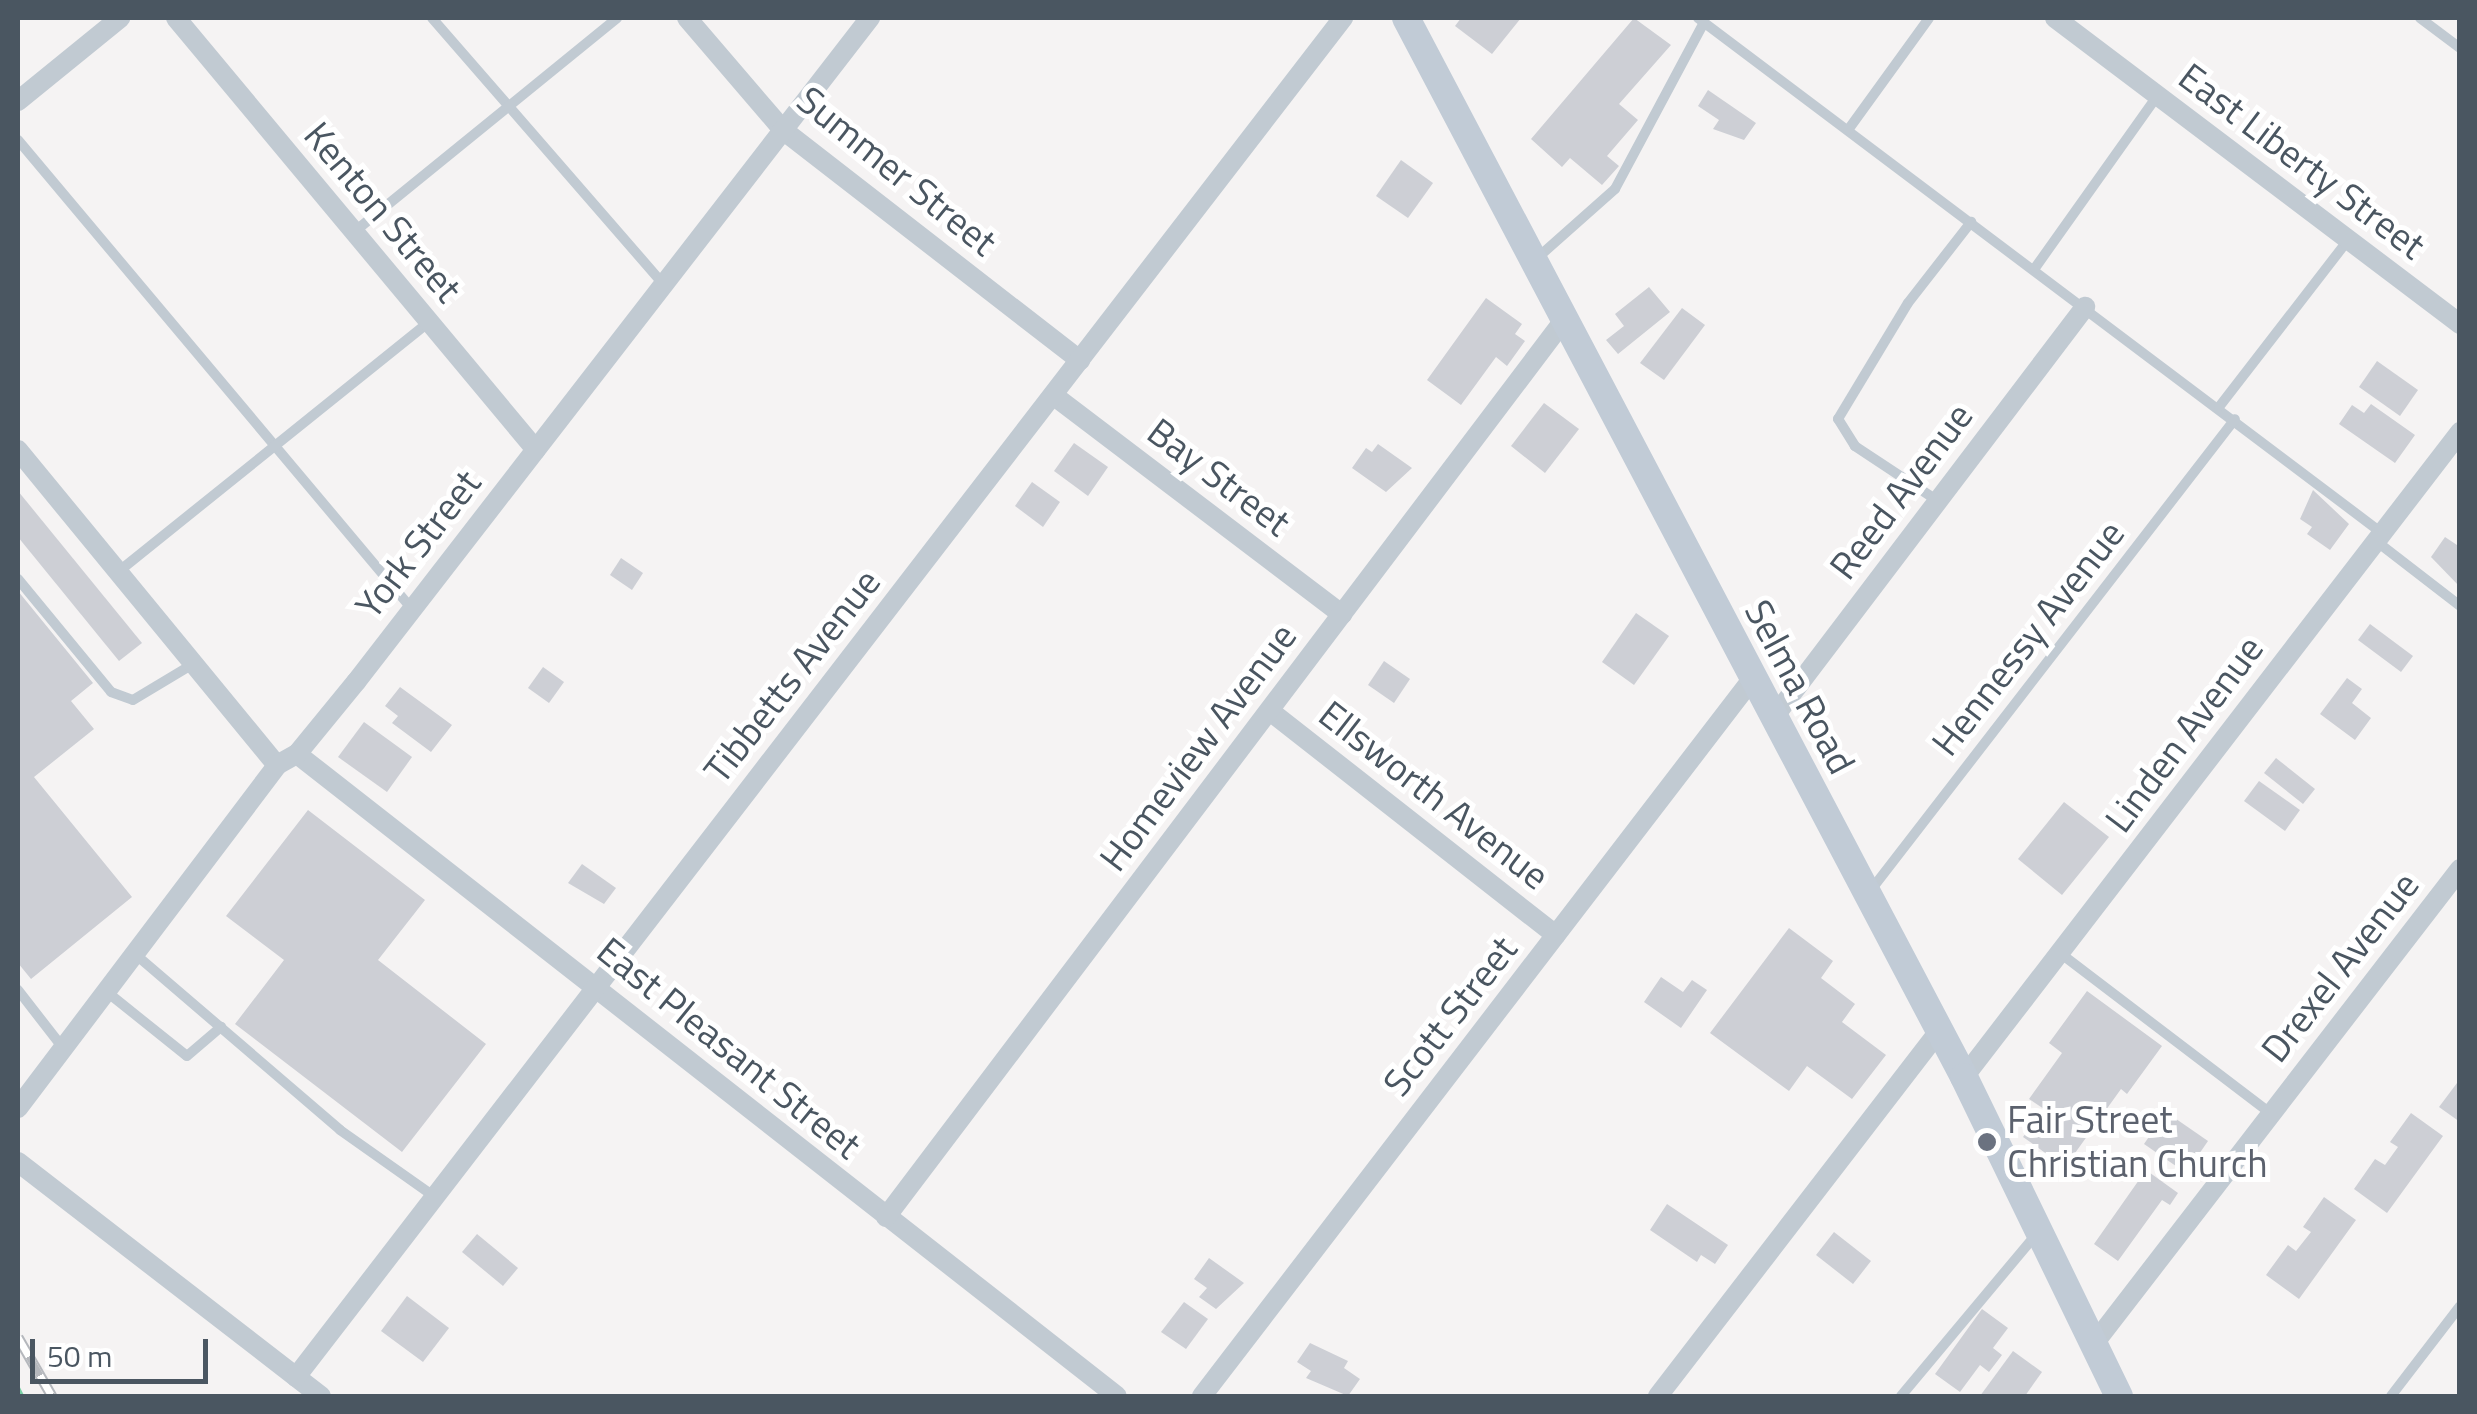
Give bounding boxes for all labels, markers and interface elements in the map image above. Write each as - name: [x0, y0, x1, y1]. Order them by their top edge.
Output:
- street label: East Liberty Street: [2170, 54, 2434, 268]
- street label: Summer Street: [788, 77, 1006, 265]
- street label: Kenton Street: [295, 113, 471, 311]
- street label: Reed Avenue: [1820, 394, 1982, 588]
- street label: Bay Street: [1139, 409, 1299, 545]
- street label: York Street: [346, 461, 490, 627]
- street label: Hennessy Avenue: [1922, 512, 2134, 764]
- street label: Tibbetts Avenue: [694, 560, 890, 792]
- street label: Selma Road: [1735, 592, 1865, 782]
- street label: Homeview Avenue: [1090, 614, 1306, 880]
- street label: Linden Avenue: [2095, 627, 2273, 841]
- street label: Ellsworth Avenue: [1310, 691, 1558, 899]
- street label: Drexel Avenue: [2252, 863, 2428, 1071]
- street label: Scott Street: [1374, 927, 1526, 1105]
- street label: East Pleasant Street: [588, 928, 870, 1168]
- place label: Fair Street Christian Church: [2007, 1097, 2268, 1186]
- marker: Fair Street Christian Church: [1976, 1131, 1998, 1153]
- scale bar: [35, 1319, 212, 1381]
- text: 50 m: [47, 1333, 112, 1379]

